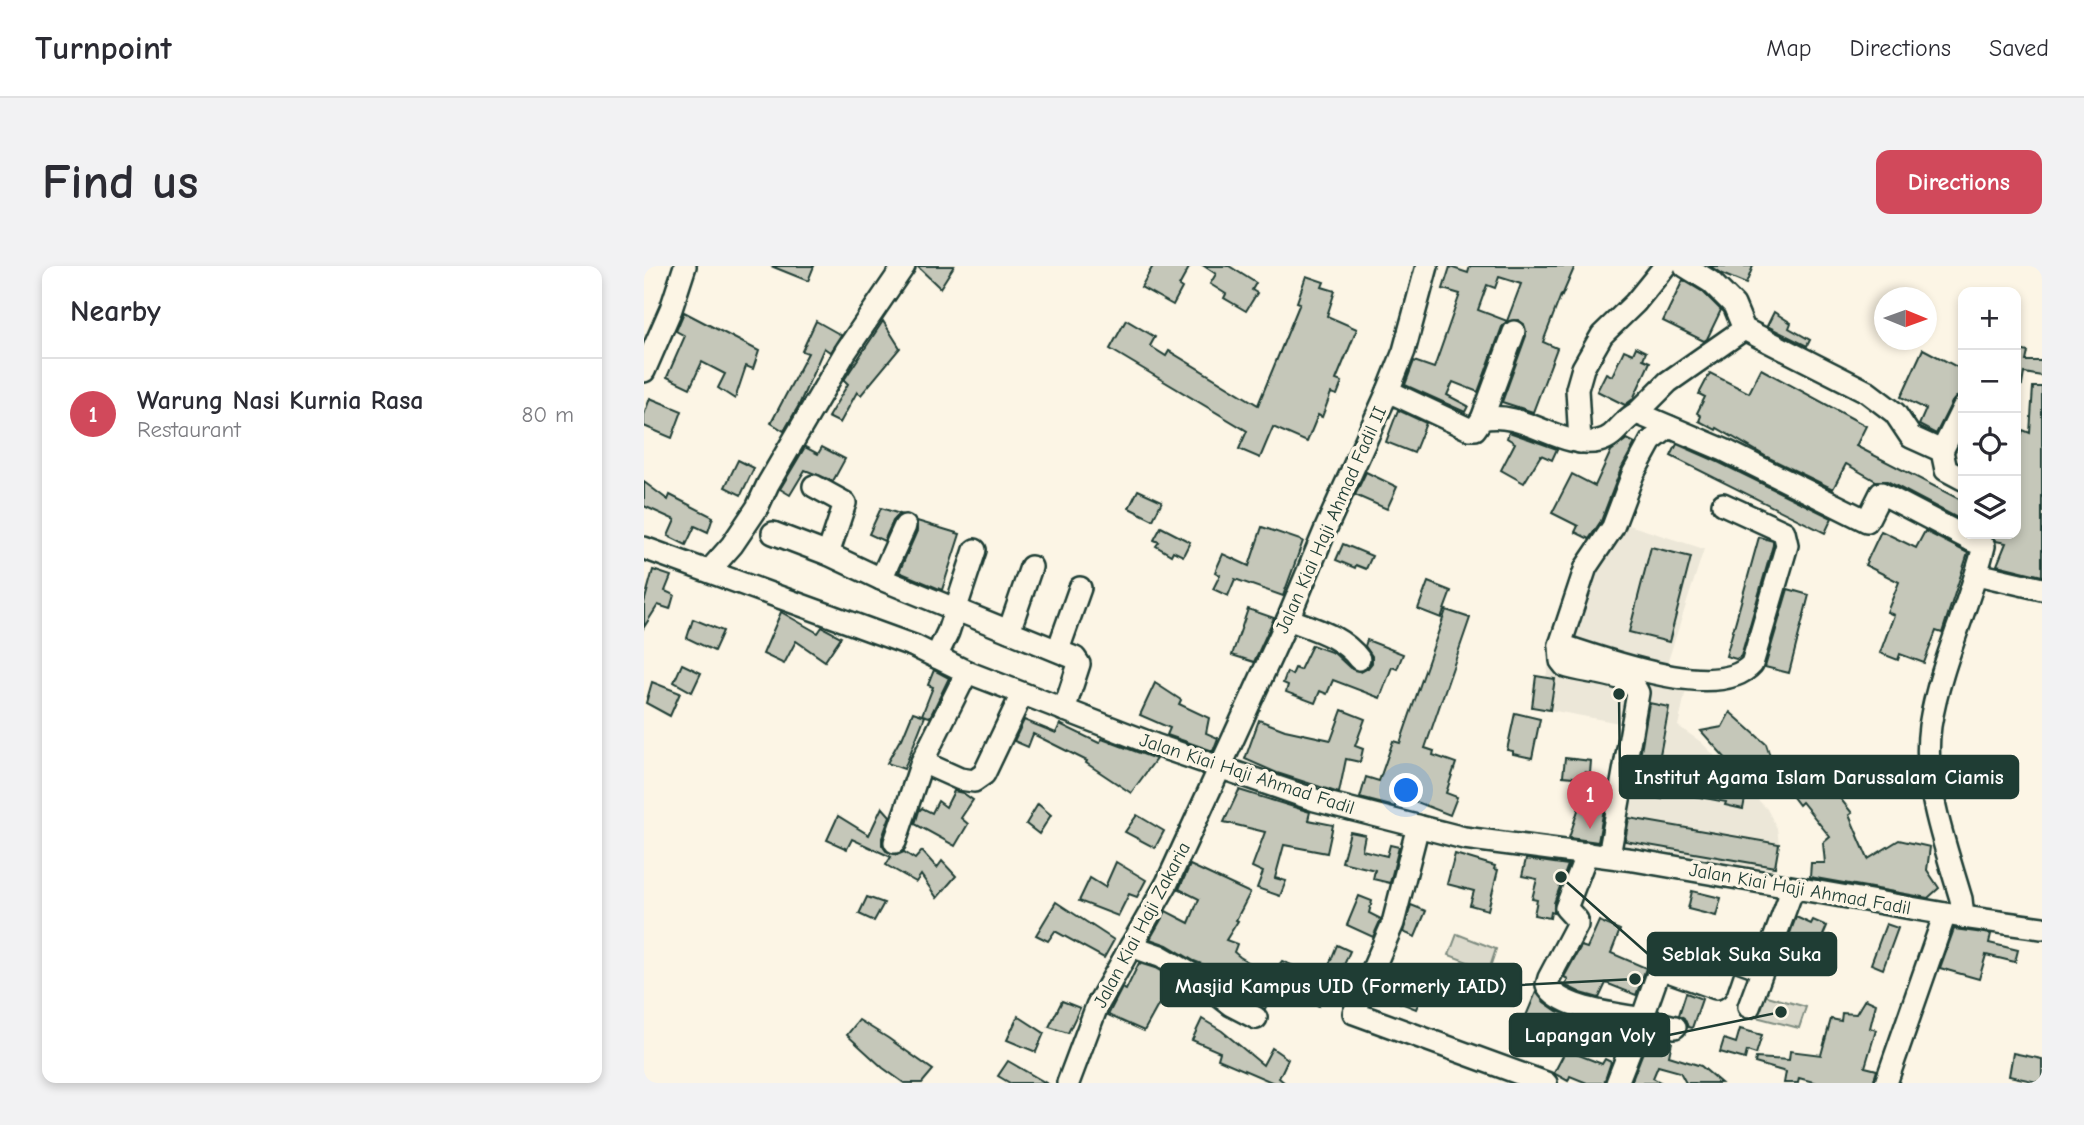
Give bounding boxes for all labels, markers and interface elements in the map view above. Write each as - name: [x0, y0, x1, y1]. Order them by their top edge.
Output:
- text: Turnpoint: [35, 29, 172, 67]
- text: Map: [1766, 34, 1812, 62]
- text: Directions: [1850, 34, 1951, 62]
- text: Saved: [1989, 34, 2049, 62]
- button: Directions: [1876, 150, 2042, 214]
- text: Find us: [42, 154, 198, 210]
- north arrow: [1874, 287, 1937, 350]
- map controls: [1958, 287, 2021, 539]
- button: +: [1958, 287, 2021, 350]
- text: Nearby: [70, 294, 161, 329]
- button: −: [1958, 350, 2021, 413]
- text: Warung Nasi Kurnia Rasa: [137, 386, 423, 416]
- text: 1: [88, 401, 98, 428]
- text: 80 m: [521, 401, 574, 428]
- street label: Jalan Kiai Haji Ahmad Fadil II: [1271, 403, 1391, 637]
- button: locate: [1958, 413, 2021, 476]
- text: Restaurant: [137, 416, 241, 443]
- button: layers: [1958, 476, 2021, 539]
- street label: Jalan Kiai Haji Ahmad Fadil: [1137, 729, 1357, 819]
- callout: Institut Agama Islam Darussalam Ciamis: [1620, 756, 2018, 798]
- text: Institut Agama Islam Darussalam Ciamis: [1634, 765, 2004, 789]
- pin: 1: [1567, 771, 1613, 829]
- your location: [1389, 773, 1423, 807]
- street label: Jalan Kiai Haji Zakaria: [1089, 838, 1195, 1012]
- street label: Jalan Kiai Haji Ahmad Fadil: [1687, 859, 1913, 919]
- callout: Seblak Suka Suka: [1648, 933, 1836, 975]
- text: Seblak Suka Suka: [1662, 942, 1822, 966]
- callout: Masjid Kampus UID (Formerly IAID): [1161, 964, 1521, 1006]
- text: Masjid Kampus UID (Formerly IAID): [1175, 974, 1507, 998]
- callout: Lapangan Voly: [1510, 1014, 1669, 1056]
- text: Lapangan Voly: [1525, 1023, 1656, 1047]

